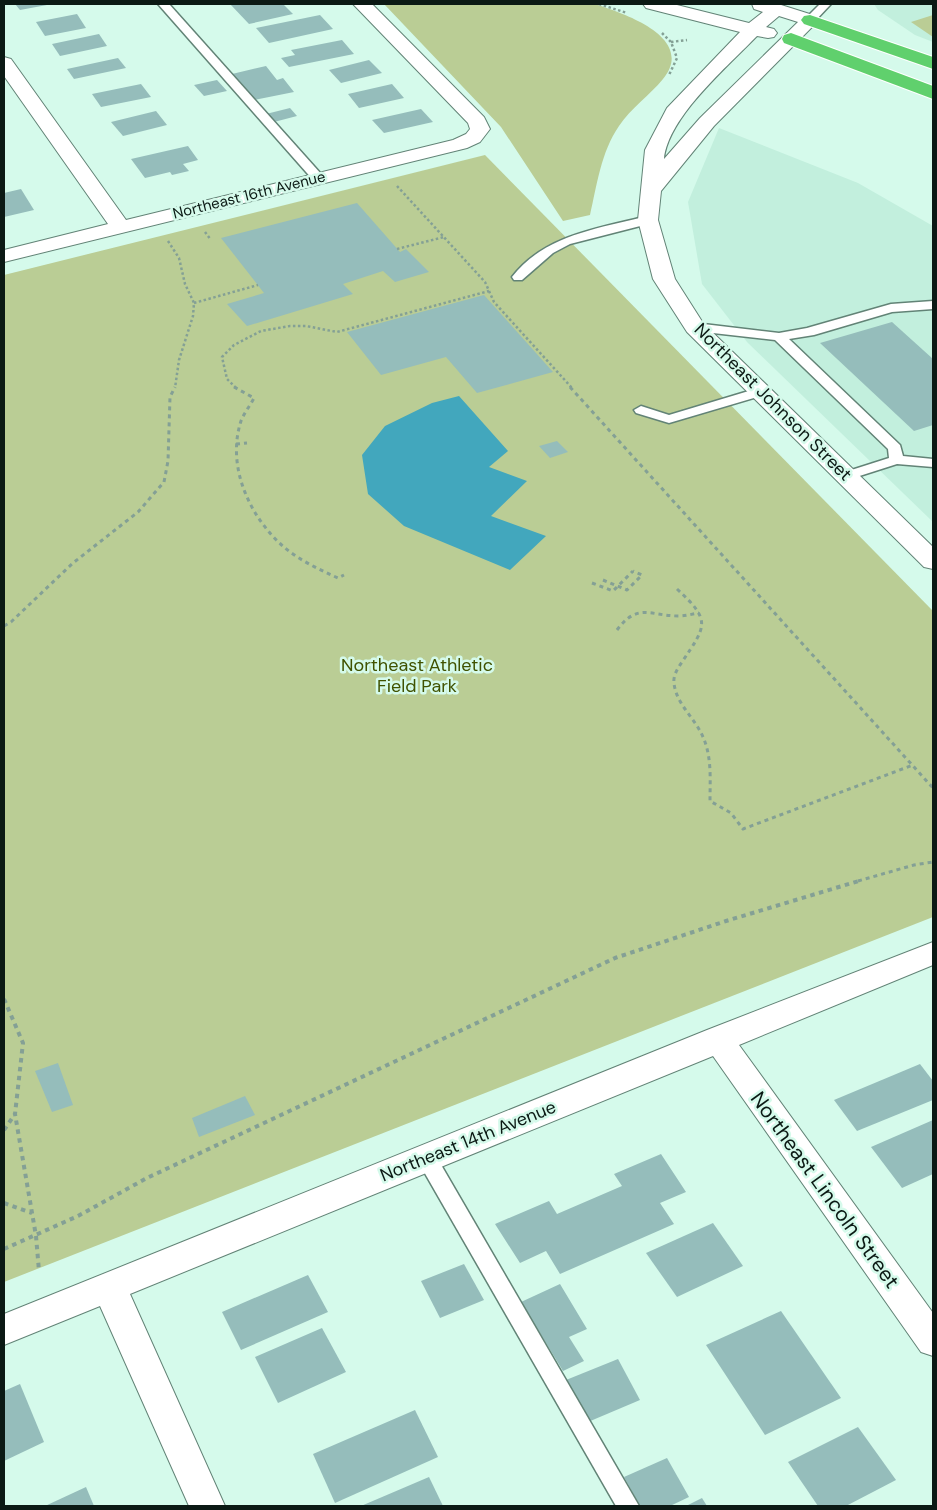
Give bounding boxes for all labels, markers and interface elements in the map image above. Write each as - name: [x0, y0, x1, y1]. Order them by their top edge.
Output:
- street label: Northeast 16th Avenue: [171, 166, 327, 224]
- street label: Northeast Johnson Street: [689, 318, 857, 486]
- park label: Northeast Athletic Field Park: [341, 653, 493, 698]
- street label: Northeast Lincoln Street: [744, 1086, 906, 1294]
- street label: Northeast 14th Avenue: [377, 1095, 559, 1187]

